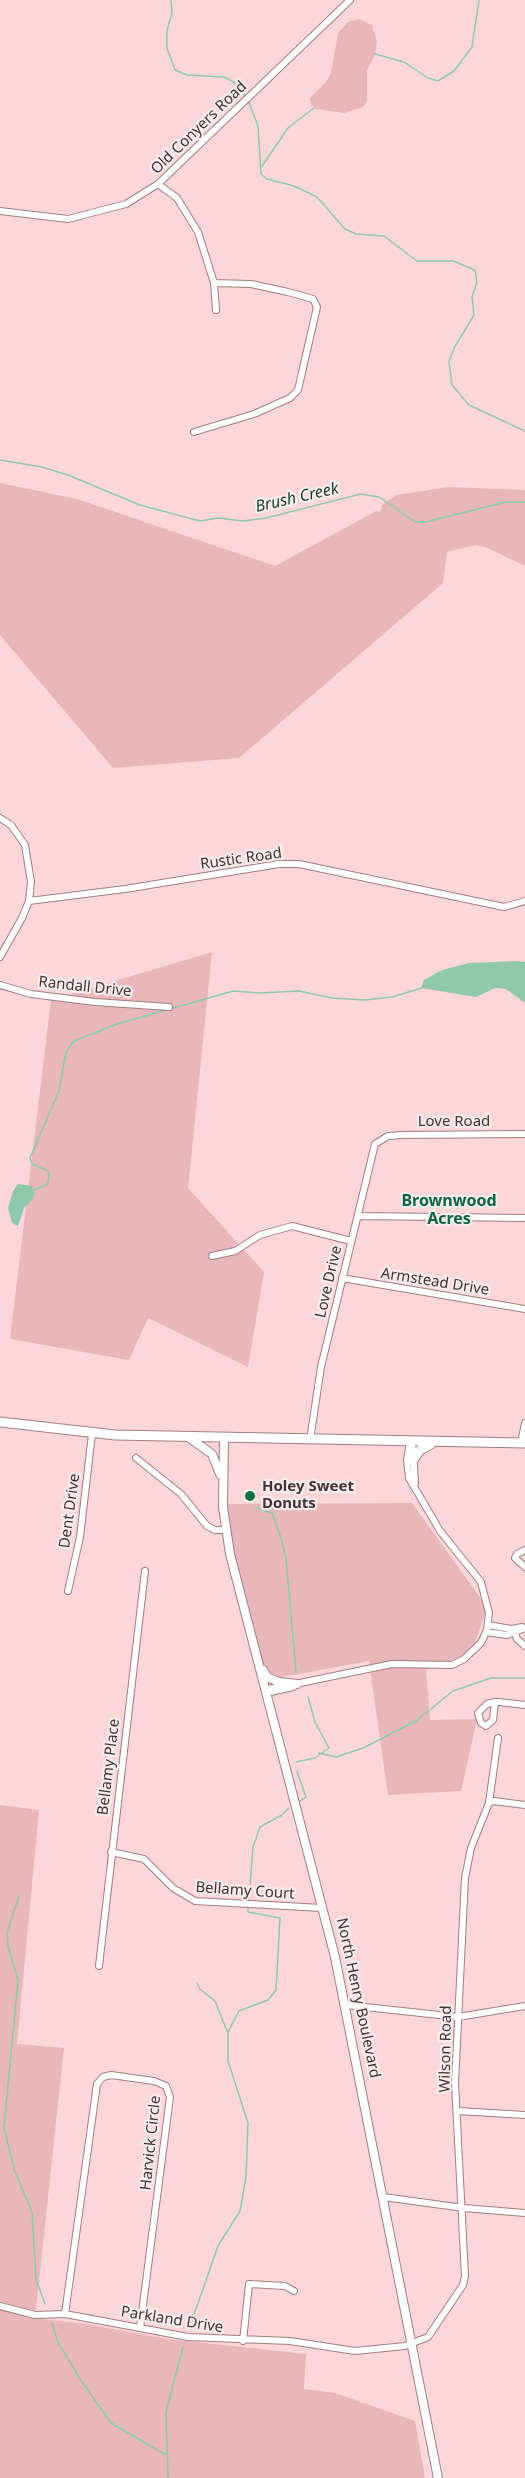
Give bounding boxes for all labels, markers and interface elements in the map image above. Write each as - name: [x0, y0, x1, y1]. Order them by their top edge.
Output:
- street label: Old Conyers Road: [147, 78, 251, 178]
- water label: Brush Creek: [253, 479, 341, 517]
- street label: Rustic Road: [199, 844, 283, 874]
- street label: Randall Drive: [38, 973, 132, 1001]
- street label: Love Road: [418, 1113, 490, 1131]
- district label: Brownwood Acres: [401, 1191, 497, 1229]
- street label: Love Drive: [312, 1244, 346, 1320]
- street label: Armstead Drive: [380, 1265, 490, 1299]
- street label: Dent Drive: [56, 1473, 84, 1549]
- place label: Holey Sweet Donuts: [262, 1478, 354, 1513]
- marker: Holey Sweet Donuts: [243, 1489, 257, 1503]
- street label: Bellamy Place: [94, 1718, 124, 1816]
- street label: Bellamy Court: [195, 1879, 295, 1903]
- street label: North Henry Boulevard: [332, 1916, 384, 2080]
- street label: Wilson Road: [436, 2005, 456, 2093]
- street label: Harvick Circle: [137, 2095, 165, 2191]
- street label: Parkland Drive: [119, 2303, 225, 2337]

